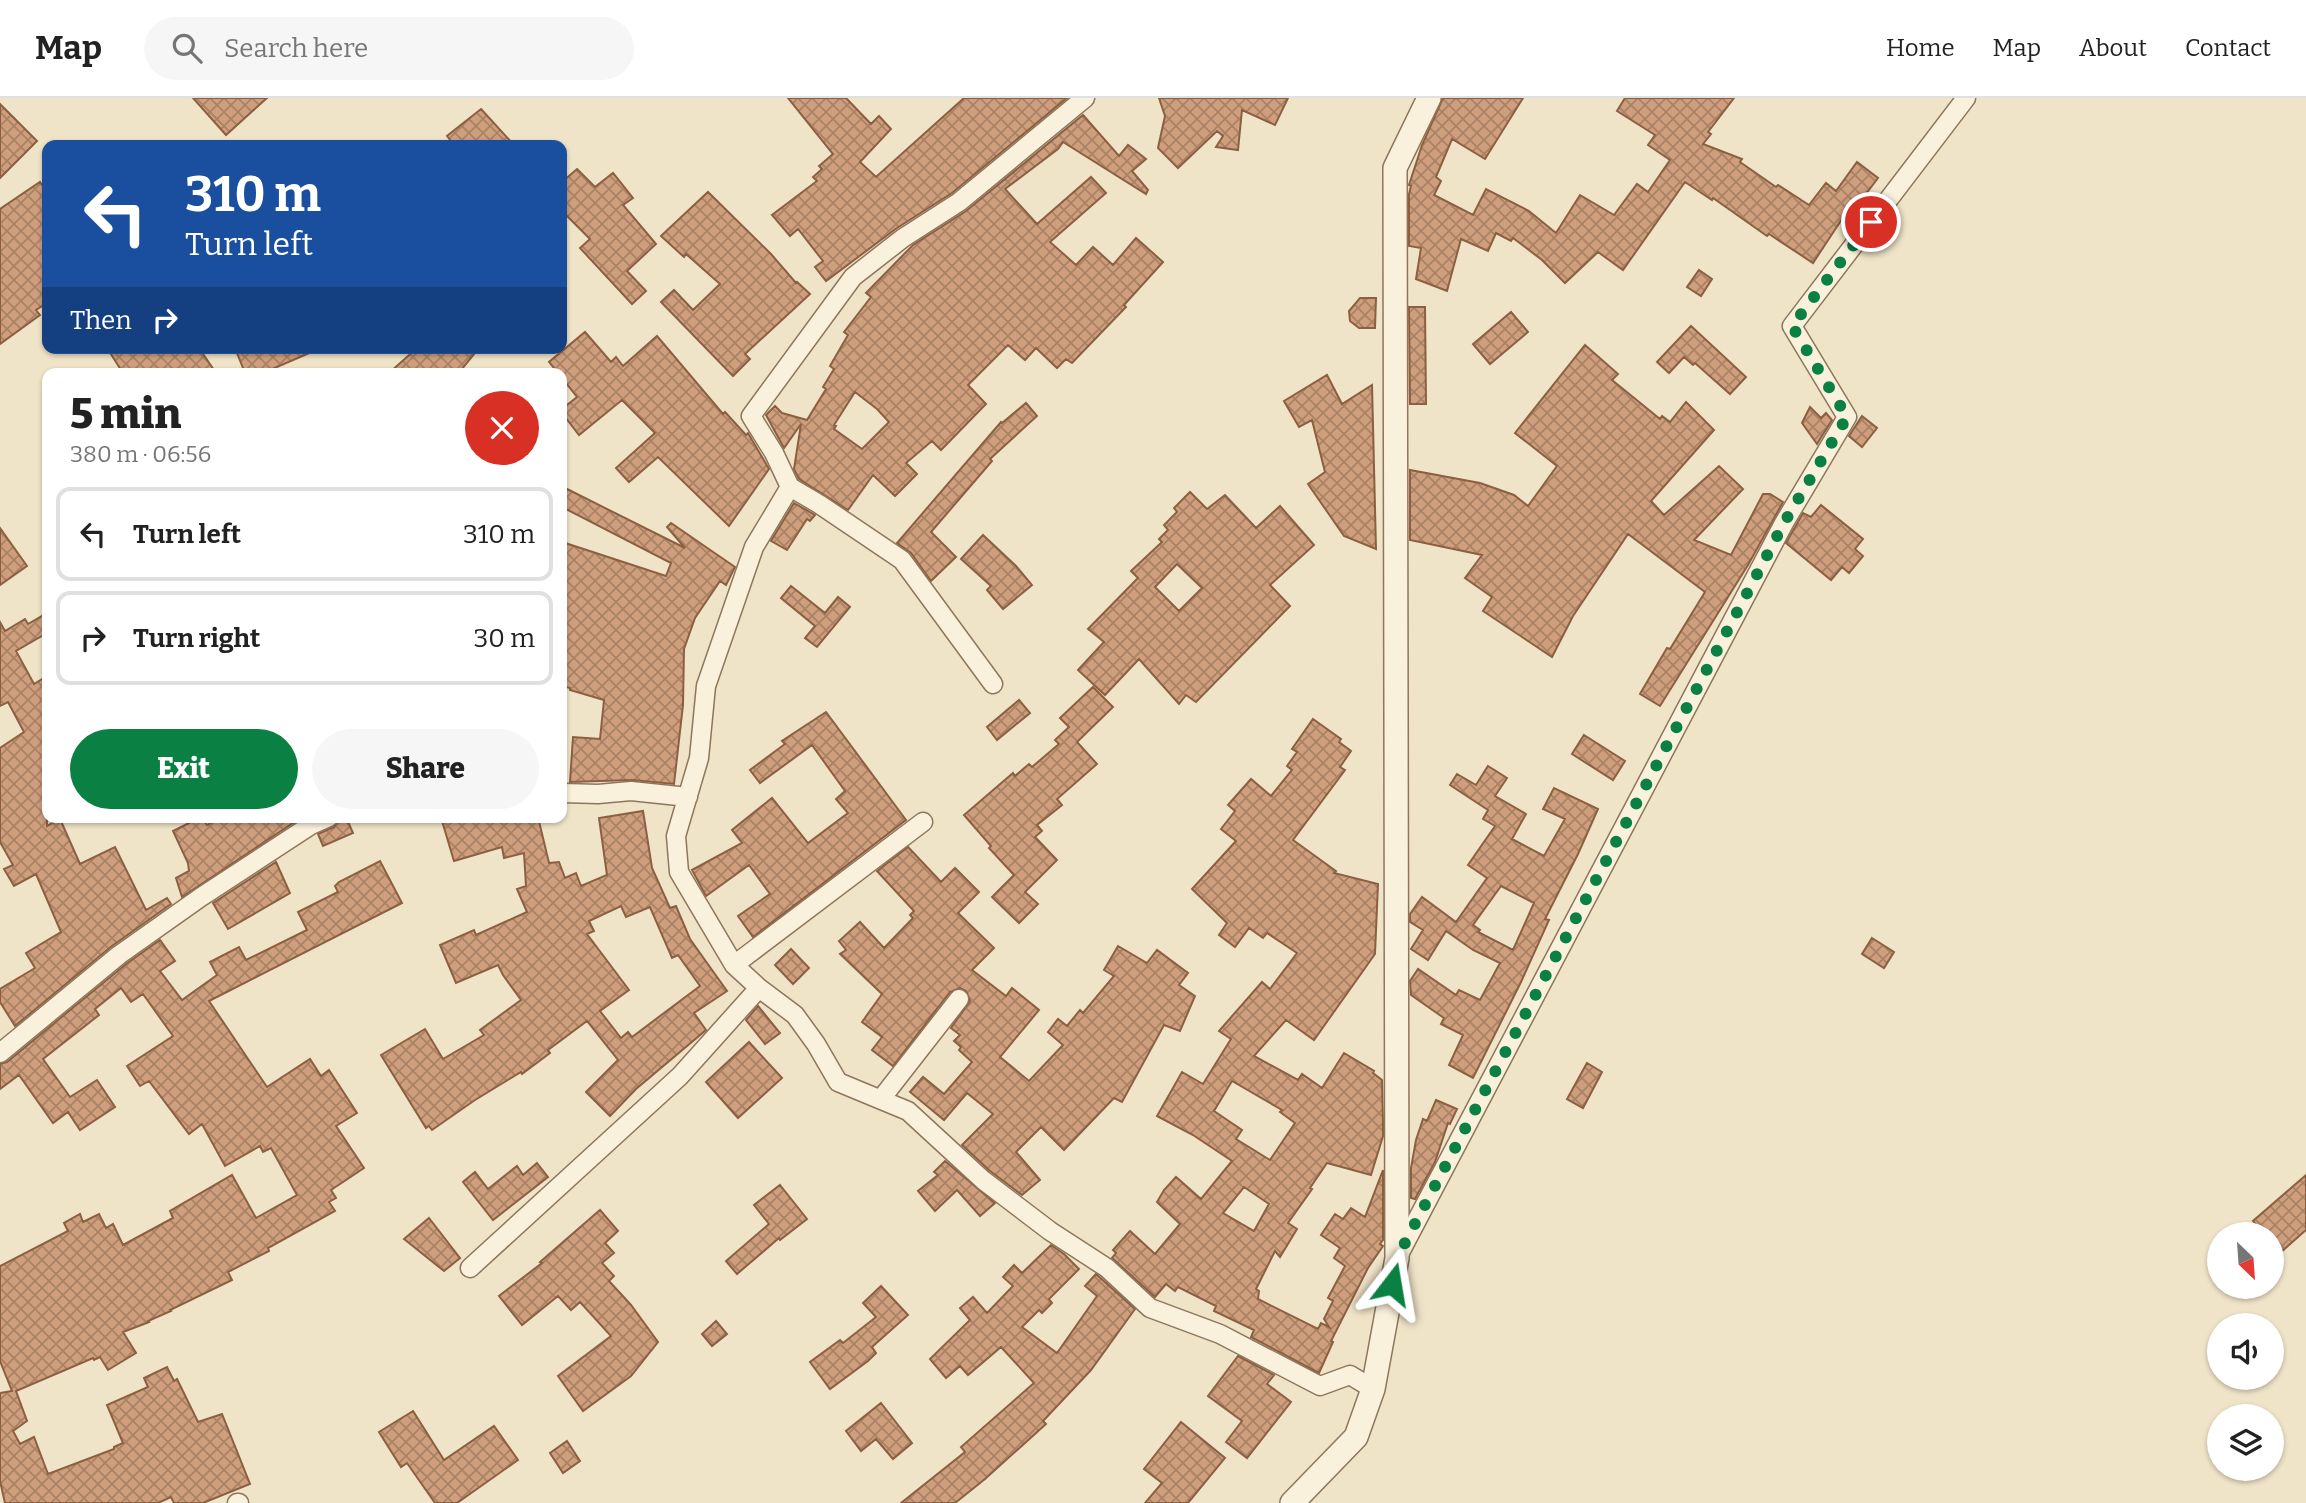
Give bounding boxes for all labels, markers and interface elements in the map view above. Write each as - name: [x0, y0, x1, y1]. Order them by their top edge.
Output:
- search box: [144, 17, 634, 80]
- text: Map: [35, 28, 102, 68]
- icon: search: [168, 29, 206, 67]
- text: Search here: [224, 33, 368, 64]
- text: Home: [1886, 34, 1955, 62]
- text: Map: [1993, 34, 2041, 62]
- text: About: [2079, 34, 2147, 62]
- text: Contact: [2185, 34, 2271, 62]
- text: 310 m: [185, 165, 321, 224]
- icon: left: [70, 168, 161, 259]
- pin: [1841, 192, 1901, 252]
- icon: arrive: [1852, 203, 1890, 241]
- text: Turn left: [185, 225, 313, 263]
- icon: right: [146, 301, 184, 339]
- text: Then: [70, 305, 132, 336]
- text: 5 min: [70, 389, 181, 439]
- button: close: [465, 391, 539, 465]
- text: 380 m · 06:56: [70, 440, 211, 468]
- icon: left: [74, 515, 112, 553]
- text: Turn left: [133, 519, 241, 550]
- text: 310 m: [463, 519, 535, 550]
- icon: right: [74, 619, 112, 657]
- text: Turn right: [133, 623, 260, 654]
- text: 30 m: [474, 623, 535, 654]
- button: Exit: [70, 729, 298, 809]
- button: Share: [312, 729, 539, 809]
- north arrow: [2207, 1222, 2284, 1298]
- map controls: [2207, 1222, 2284, 1481]
- position arrow: [1355, 1247, 1429, 1321]
- button: sound: [2207, 1313, 2284, 1390]
- button: layers: [2207, 1404, 2284, 1481]

